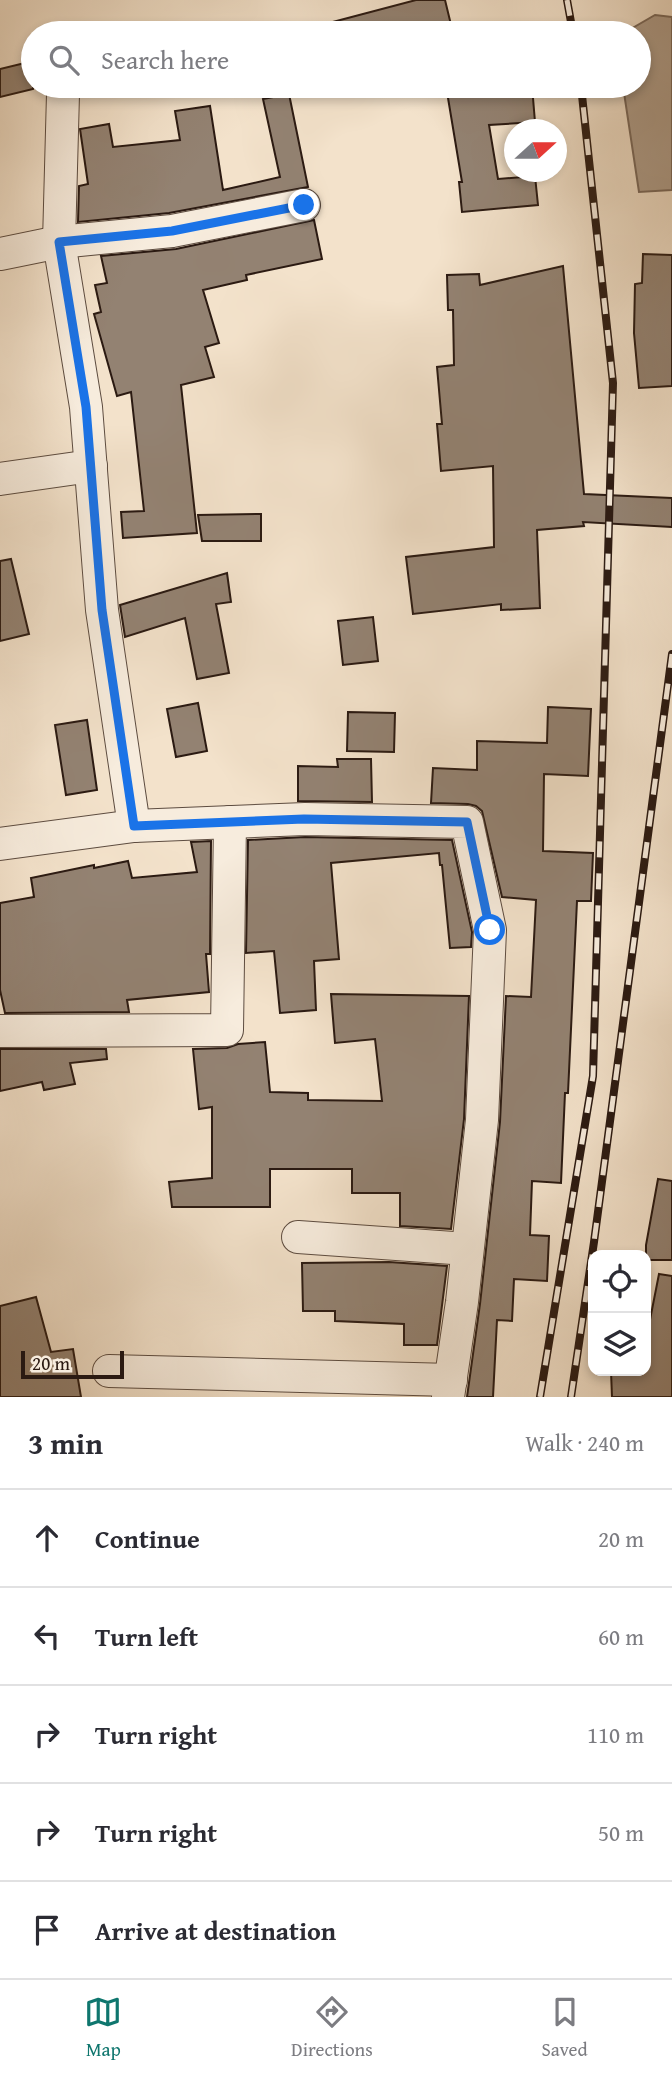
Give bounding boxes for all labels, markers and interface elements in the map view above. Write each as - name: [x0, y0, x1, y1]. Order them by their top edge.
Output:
- search box: [21, 21, 651, 98]
- text: Search here: [101, 40, 229, 79]
- icon: search: [45, 41, 83, 79]
- north arrow: [504, 119, 567, 182]
- route end: [288, 189, 319, 220]
- route start: [474, 914, 505, 945]
- map controls: [588, 1250, 651, 1376]
- button: locate: [588, 1250, 651, 1313]
- button: layers: [588, 1313, 651, 1376]
- scale bar: [21, 1348, 124, 1380]
- text: 20 m: [32, 1349, 70, 1377]
- text: 3 min: [28, 1421, 103, 1465]
- text: Walk · 240 m: [525, 1426, 644, 1459]
- icon: ahead: [28, 1519, 66, 1557]
- text: Continue: [95, 1519, 200, 1558]
- text: 20 m: [598, 1522, 644, 1555]
- icon: left: [28, 1617, 66, 1655]
- text: Turn left: [95, 1617, 198, 1656]
- text: 60 m: [598, 1620, 644, 1653]
- icon: right: [28, 1715, 66, 1753]
- text: Turn right: [95, 1715, 217, 1754]
- text: 110 m: [587, 1718, 644, 1751]
- icon: right: [28, 1813, 66, 1851]
- text: Turn right: [95, 1813, 217, 1852]
- text: 50 m: [598, 1816, 644, 1849]
- icon: arrive: [28, 1911, 66, 1949]
- text: Arrive at destination: [95, 1911, 336, 1950]
- tab: Map: [84, 1993, 122, 2063]
- tab: Directions: [291, 1993, 373, 2063]
- tab: Saved: [542, 1993, 588, 2063]

